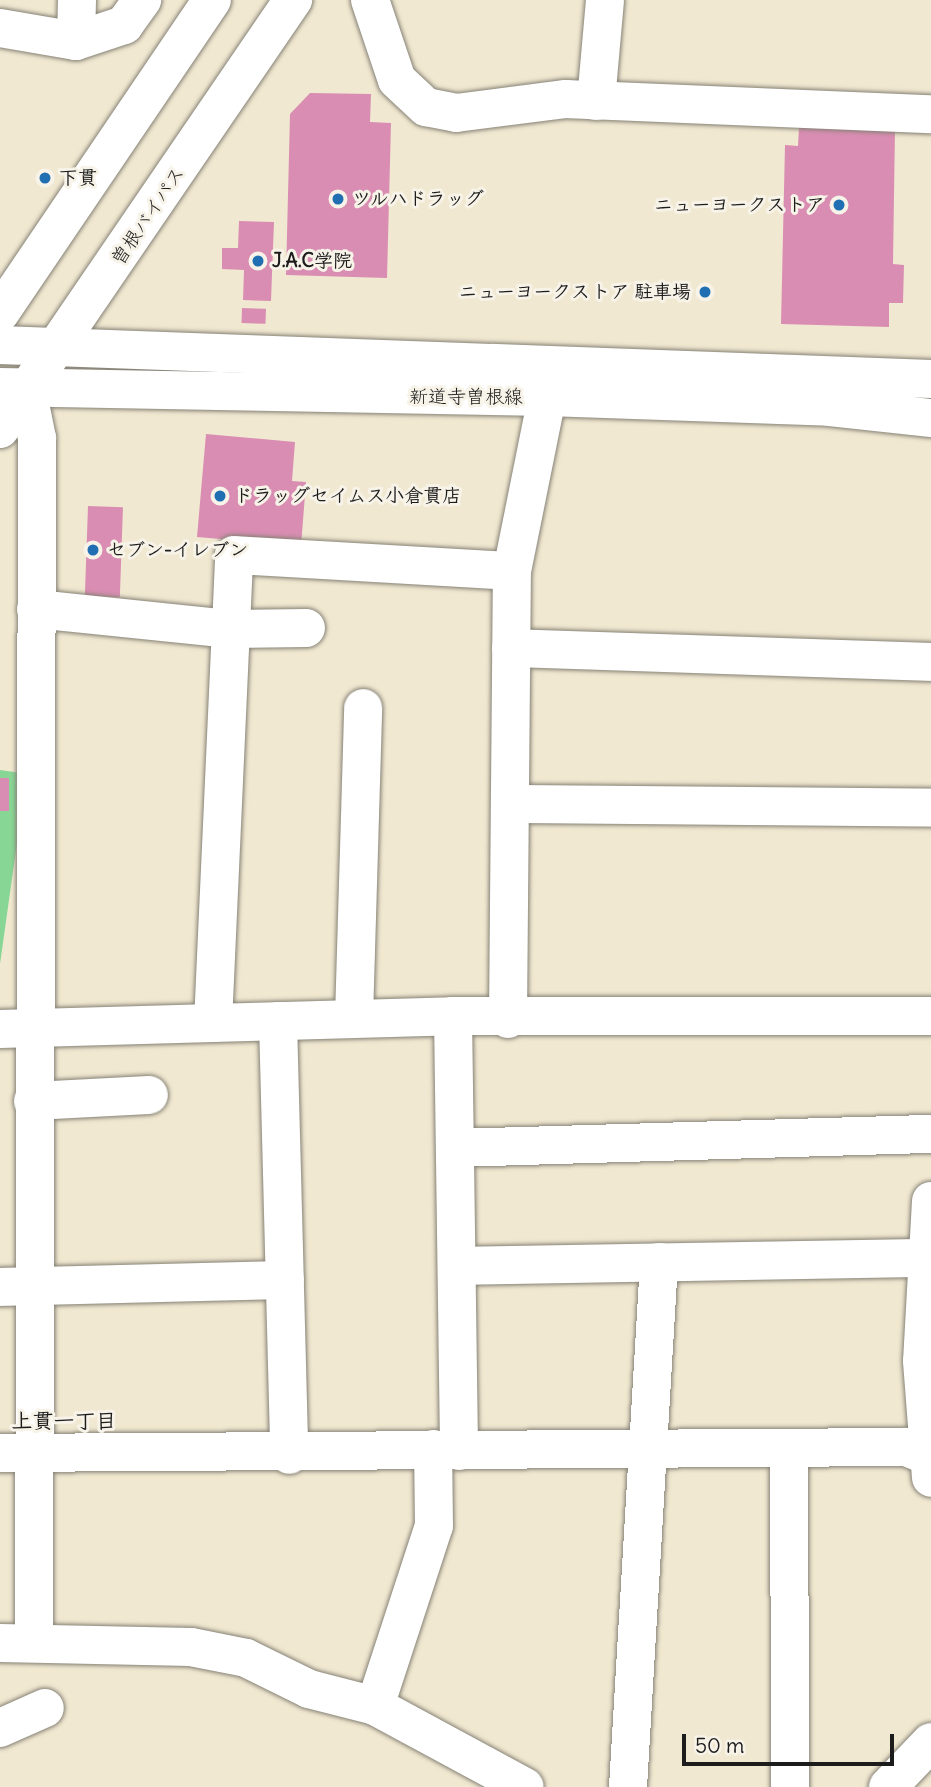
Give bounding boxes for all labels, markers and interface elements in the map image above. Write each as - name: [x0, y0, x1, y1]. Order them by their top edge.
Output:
- street label: 曽根バイパス: [107, 162, 189, 270]
- place label: 下貫: [59, 167, 97, 189]
- marker: 下貫: [37, 170, 53, 186]
- place label: ツルハドラッグ: [352, 188, 485, 210]
- marker: ツルハドラッグ: [330, 191, 346, 207]
- place label: ニューヨークストア: [656, 194, 825, 216]
- marker: ニューヨークストア: [831, 197, 847, 213]
- place label: J.A.C学院: [272, 250, 352, 272]
- marker: J.A.C学院: [250, 253, 266, 269]
- place label: ニューヨークストア 駐車場: [460, 281, 691, 303]
- marker: ニューヨークストア 駐車場: [697, 284, 713, 300]
- street label: 新道寺曽根線: [409, 386, 523, 408]
- place label: ドラッグセイムス小倉貫店: [234, 485, 462, 507]
- marker: ドラッグセイムス小倉貫店: [212, 488, 228, 504]
- place label: セブン-イレブン: [107, 539, 248, 561]
- marker: セブン-イレブン: [85, 542, 101, 558]
- district label: 上貫一丁目: [12, 1408, 116, 1434]
- scale bar: [686, 1720, 898, 1764]
- text: 50 m: [695, 1732, 744, 1759]

